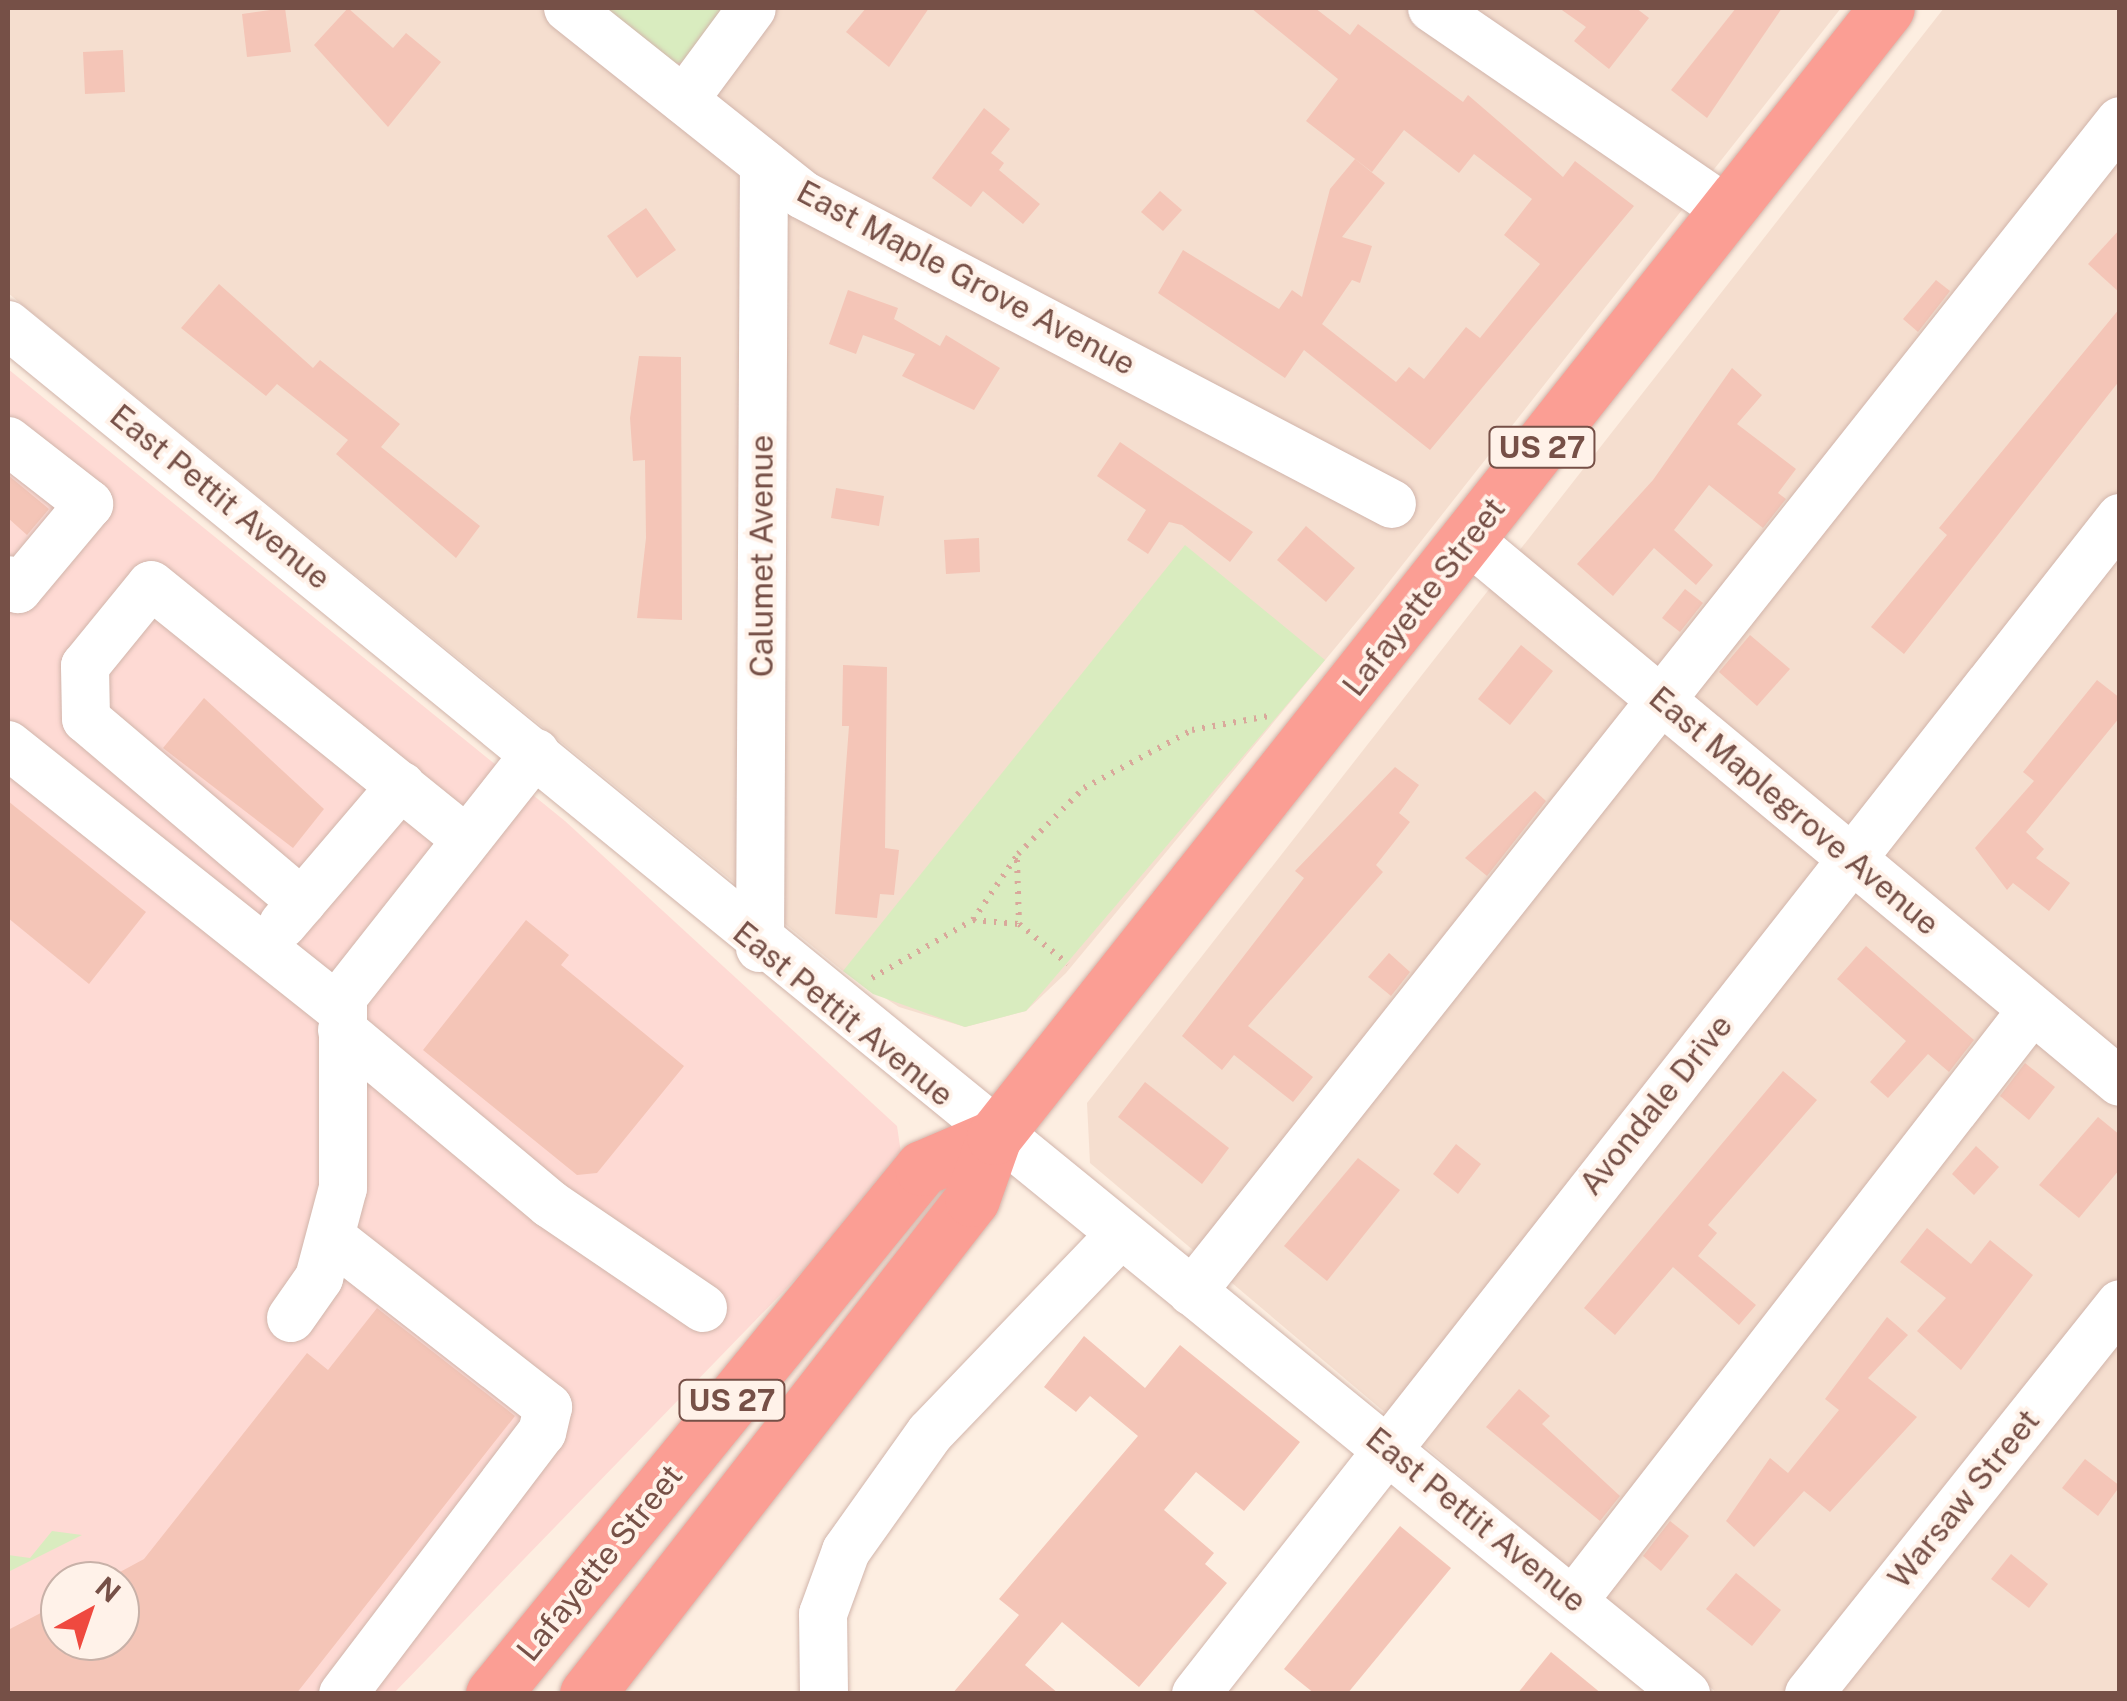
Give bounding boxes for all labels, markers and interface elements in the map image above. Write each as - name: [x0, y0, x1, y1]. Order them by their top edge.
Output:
- street label: East Maple Grove Avenue: [790, 172, 1142, 384]
- street label: East Pettit Avenue: [102, 396, 338, 598]
- road number: US 27: [1487, 422, 1597, 472]
- street label: Calumet Avenue: [743, 435, 781, 677]
- street label: Lafayette Street: [1335, 490, 1513, 704]
- street label: East Maplegrove Avenue: [1641, 678, 1947, 944]
- street label: East Pettit Avenue: [725, 913, 961, 1115]
- street label: Avondale Drive: [1571, 1007, 1741, 1203]
- road number: US 27: [677, 1375, 787, 1425]
- street label: Warsaw Street: [1880, 1402, 2048, 1596]
- street label: East Pettit Avenue: [1358, 1419, 1594, 1621]
- street label: Lafayette Street: [509, 1457, 691, 1669]
- north arrow: [40, 1561, 140, 1661]
- text: N: [89, 1569, 127, 1609]

